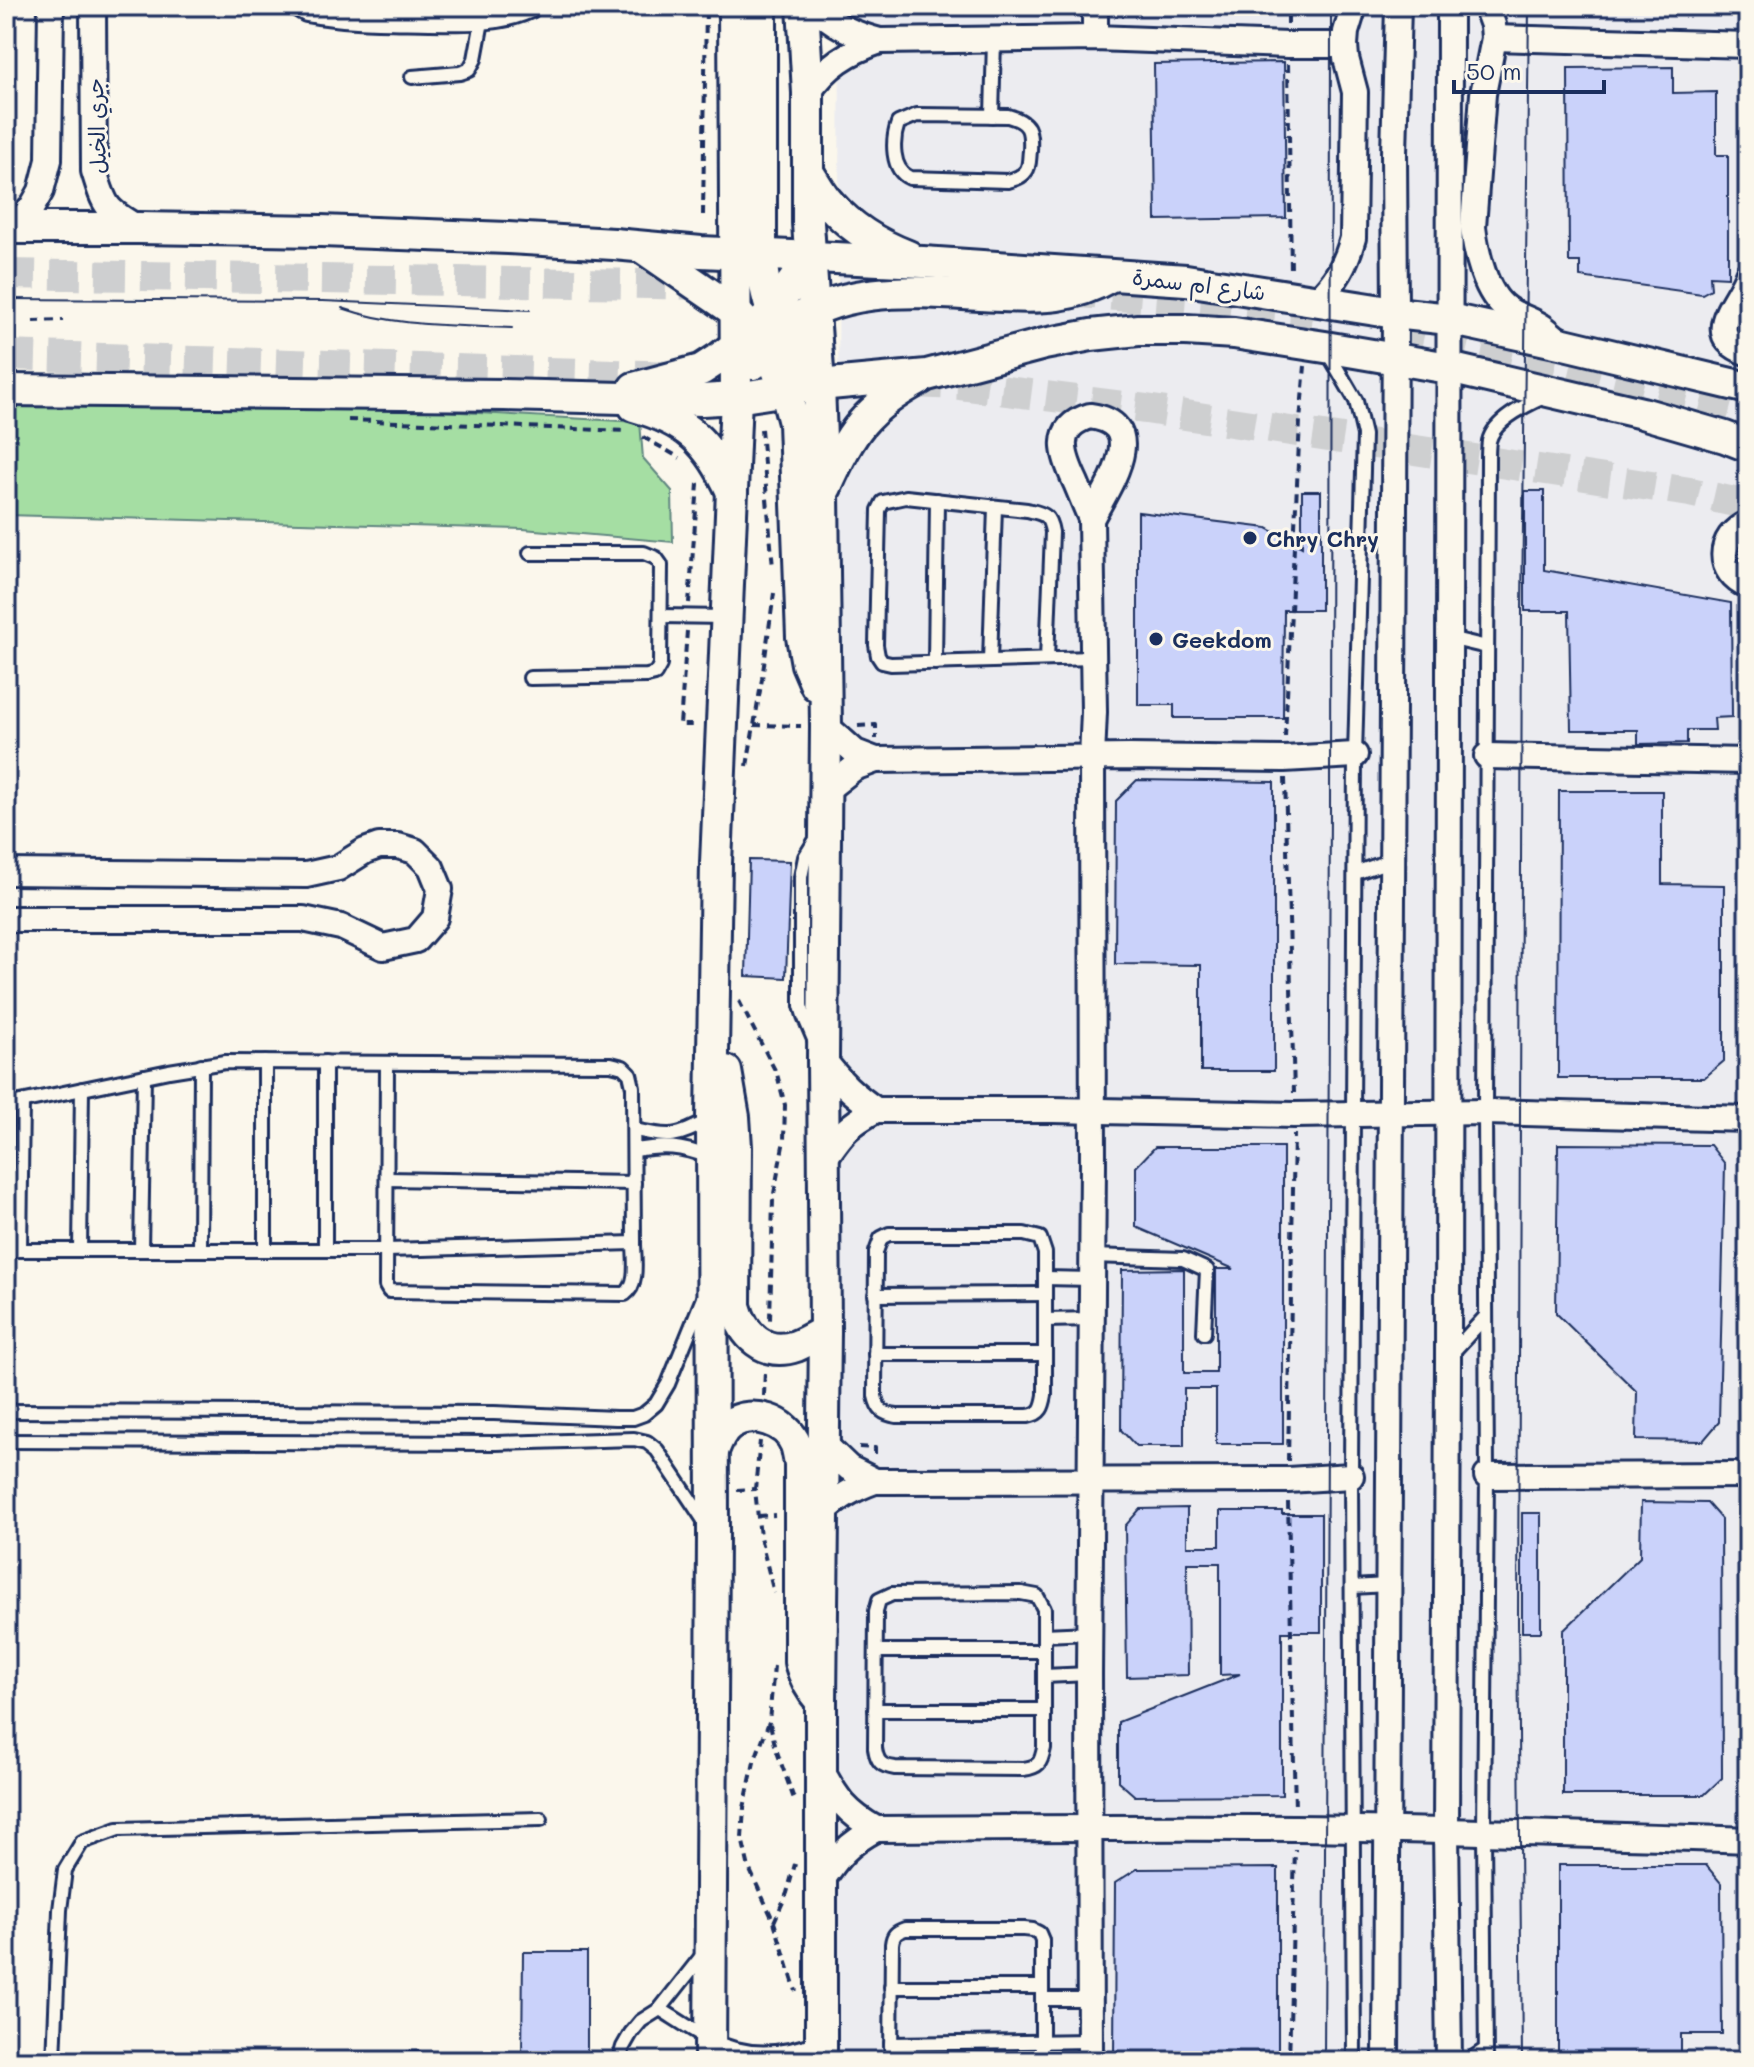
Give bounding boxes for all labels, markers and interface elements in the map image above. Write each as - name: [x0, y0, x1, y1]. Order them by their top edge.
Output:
- scale bar: [1454, 44, 1604, 94]
- text: 50 m: [1466, 55, 1522, 86]
- street label: جري الخيل: [80, 77, 115, 174]
- street label: شارع ام سمرة: [1130, 261, 1267, 310]
- place label: Chry Chry: [1266, 524, 1379, 553]
- marker: Chry Chry: [1241, 529, 1259, 547]
- place label: Geekdom: [1172, 625, 1272, 654]
- marker: Geekdom: [1147, 630, 1165, 648]

